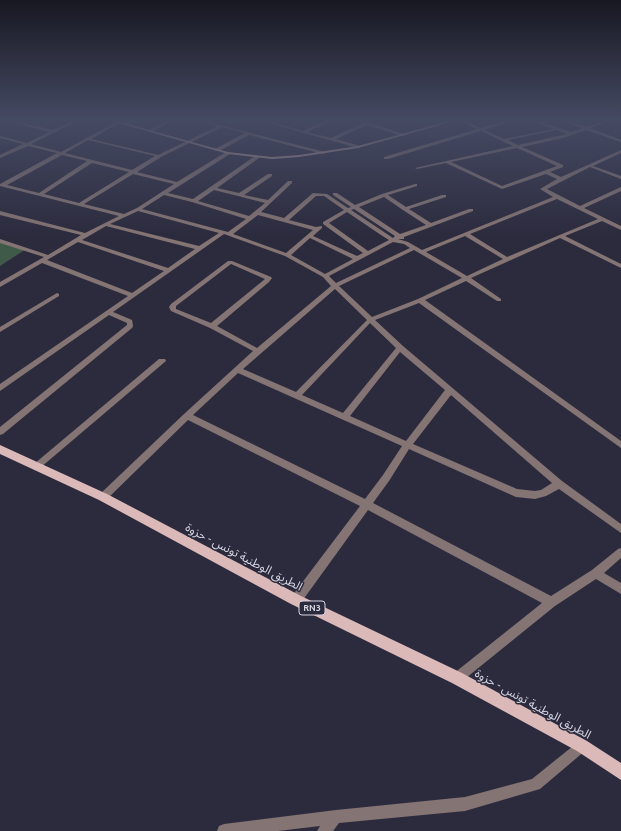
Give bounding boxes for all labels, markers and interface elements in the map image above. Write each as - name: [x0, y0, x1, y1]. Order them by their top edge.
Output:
- street label: الطريق الوطنية تونس - حزوة: [183, 520, 305, 594]
- road number: RN3: [299, 601, 325, 615]
- street label: الطريق الوطنية تونس - حزوة: [472, 666, 594, 742]

